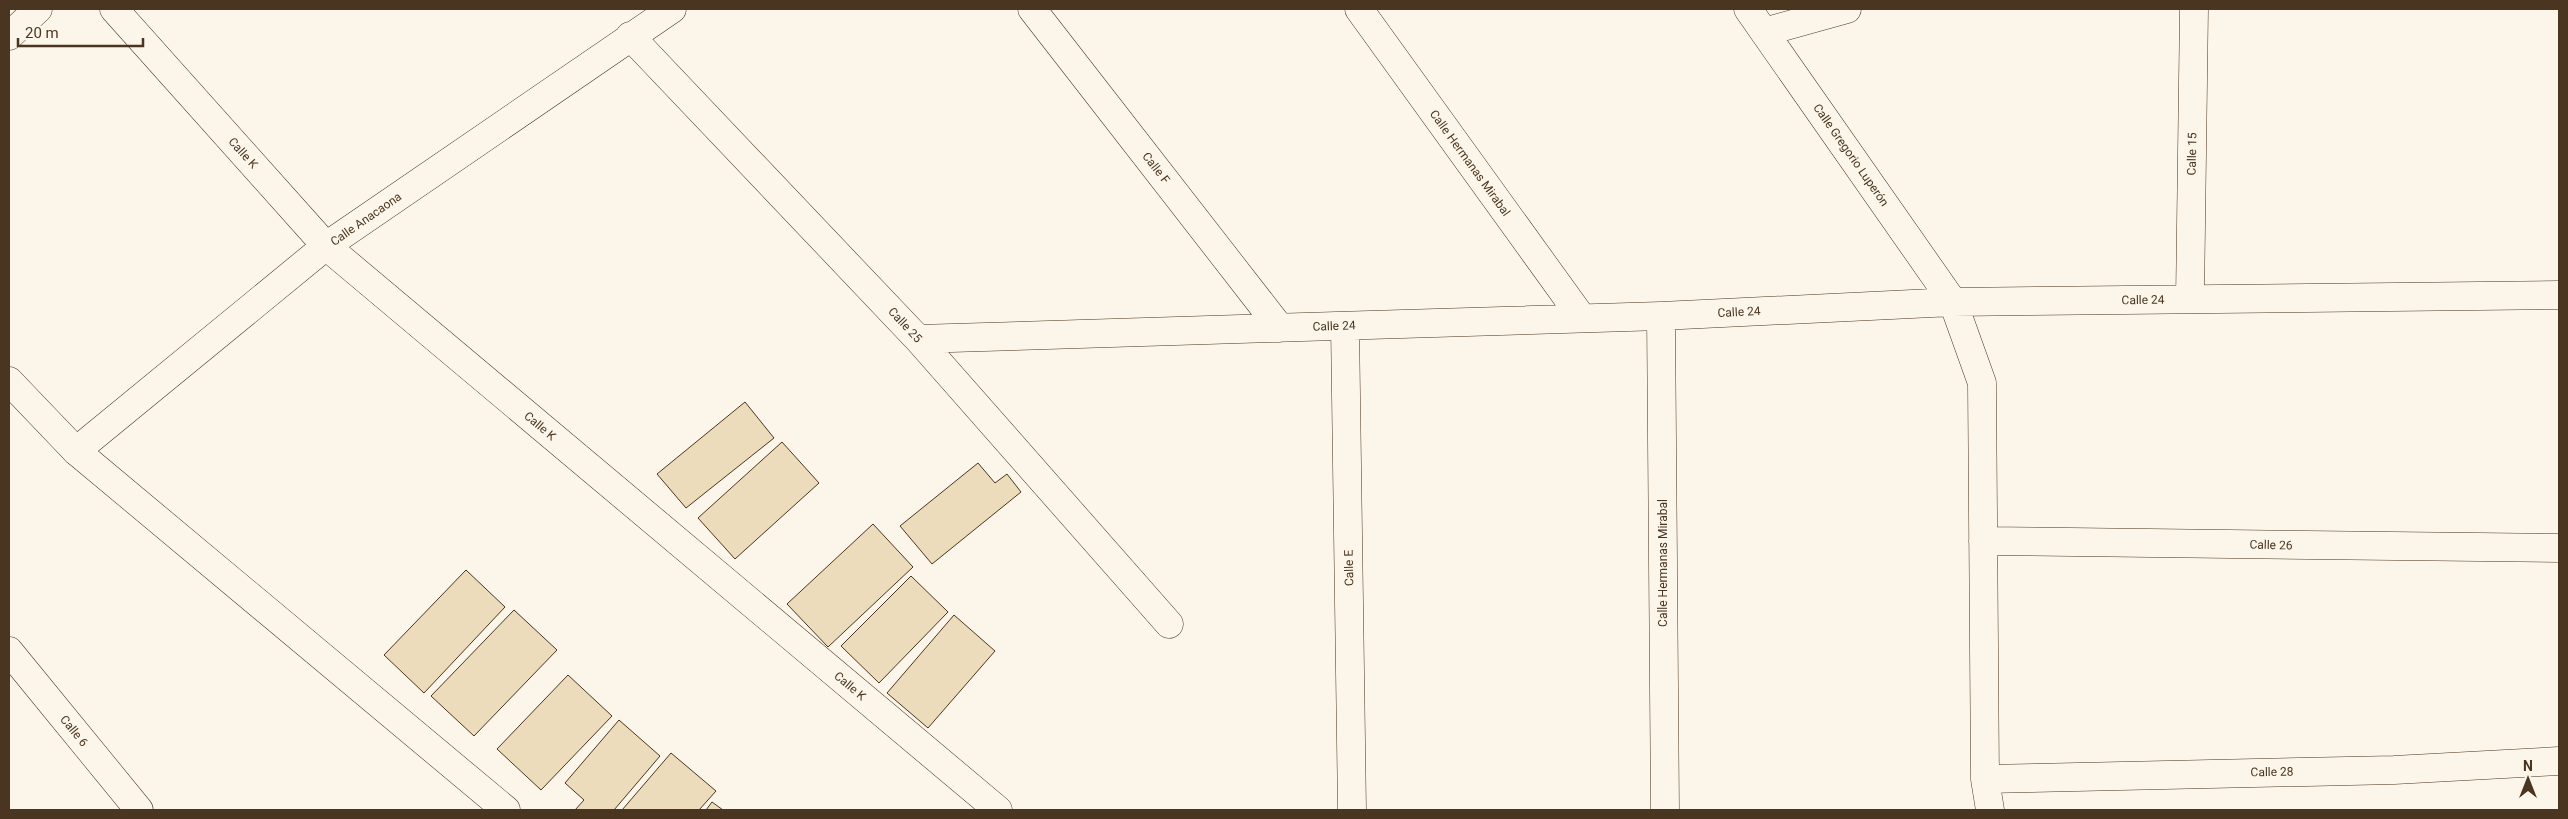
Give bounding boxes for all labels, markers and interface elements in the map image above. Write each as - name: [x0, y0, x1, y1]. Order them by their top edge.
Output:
- scale bar: [18, 15, 142, 47]
- text: 20 m: [25, 24, 59, 42]
- street label: Calle Gregorio Luperón: [1810, 101, 1892, 209]
- street label: Calle Hermanas Mirabal: [1427, 107, 1513, 219]
- street label: Calle 15: [2185, 132, 2199, 176]
- street label: Calle K: [225, 135, 261, 172]
- street label: Calle F: [1139, 149, 1173, 187]
- street label: Calle Anacaona: [328, 189, 404, 249]
- street label: Calle 24: [2121, 293, 2165, 307]
- street label: Calle 25: [885, 304, 925, 346]
- street label: Calle 24: [1717, 304, 1761, 320]
- street label: Calle 24: [1312, 318, 1356, 334]
- street label: Calle K: [521, 409, 559, 444]
- street label: Calle Hermanas Mirabal: [1656, 499, 1670, 627]
- street label: Calle 26: [2249, 538, 2293, 552]
- street label: Calle E: [1342, 550, 1356, 586]
- street label: Calle K: [831, 669, 869, 704]
- street label: Calle 6: [57, 713, 91, 750]
- north arrow: [2503, 754, 2553, 804]
- text: N: [2523, 758, 2533, 774]
- street label: Calle 28: [2250, 765, 2294, 779]

